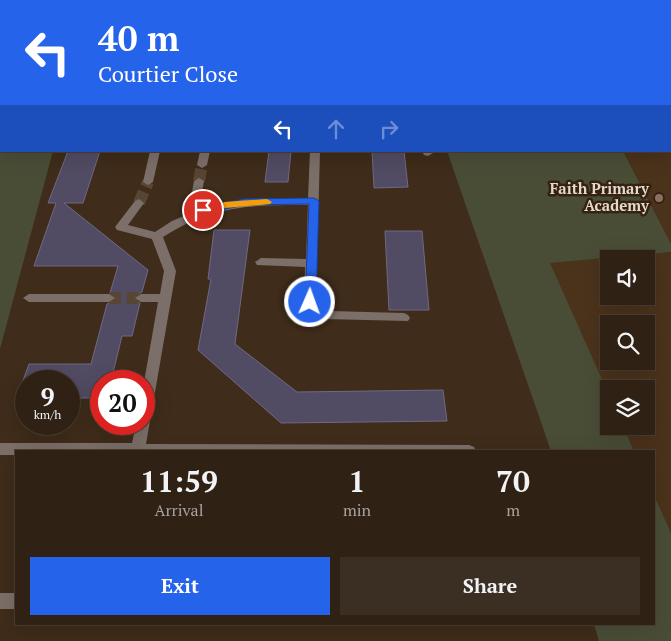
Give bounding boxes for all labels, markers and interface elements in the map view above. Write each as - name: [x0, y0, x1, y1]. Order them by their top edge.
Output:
- text: 40 m: [98, 15, 179, 61]
- icon: left: [15, 20, 80, 85]
- text: Courtier Close: [98, 59, 238, 88]
- icon: left: [269, 115, 297, 143]
- icon: ahead: [322, 115, 350, 143]
- icon: right: [375, 115, 403, 143]
- place label: Faith Primary Academy: [550, 178, 650, 215]
- pin: [182, 189, 224, 231]
- marker: Faith Primary Academy: [653, 192, 665, 204]
- icon: arrive: [189, 196, 217, 224]
- map controls: [600, 250, 655, 435]
- button: sound: [600, 250, 655, 305]
- position arrow: [283, 275, 335, 327]
- button: search: [600, 315, 655, 370]
- speed limit sign: 20: [90, 370, 155, 435]
- text: 9: [40, 380, 55, 413]
- button: layers: [600, 380, 655, 435]
- text: km/h: [34, 407, 61, 422]
- text: 11:59: [140, 461, 218, 501]
- text: 1: [349, 461, 366, 501]
- text: 70: [496, 461, 530, 501]
- text: Arrival: [154, 499, 204, 521]
- text: min: [343, 499, 371, 521]
- text: m: [506, 499, 520, 521]
- button: Exit: [30, 557, 330, 615]
- button: Share: [340, 557, 640, 615]

